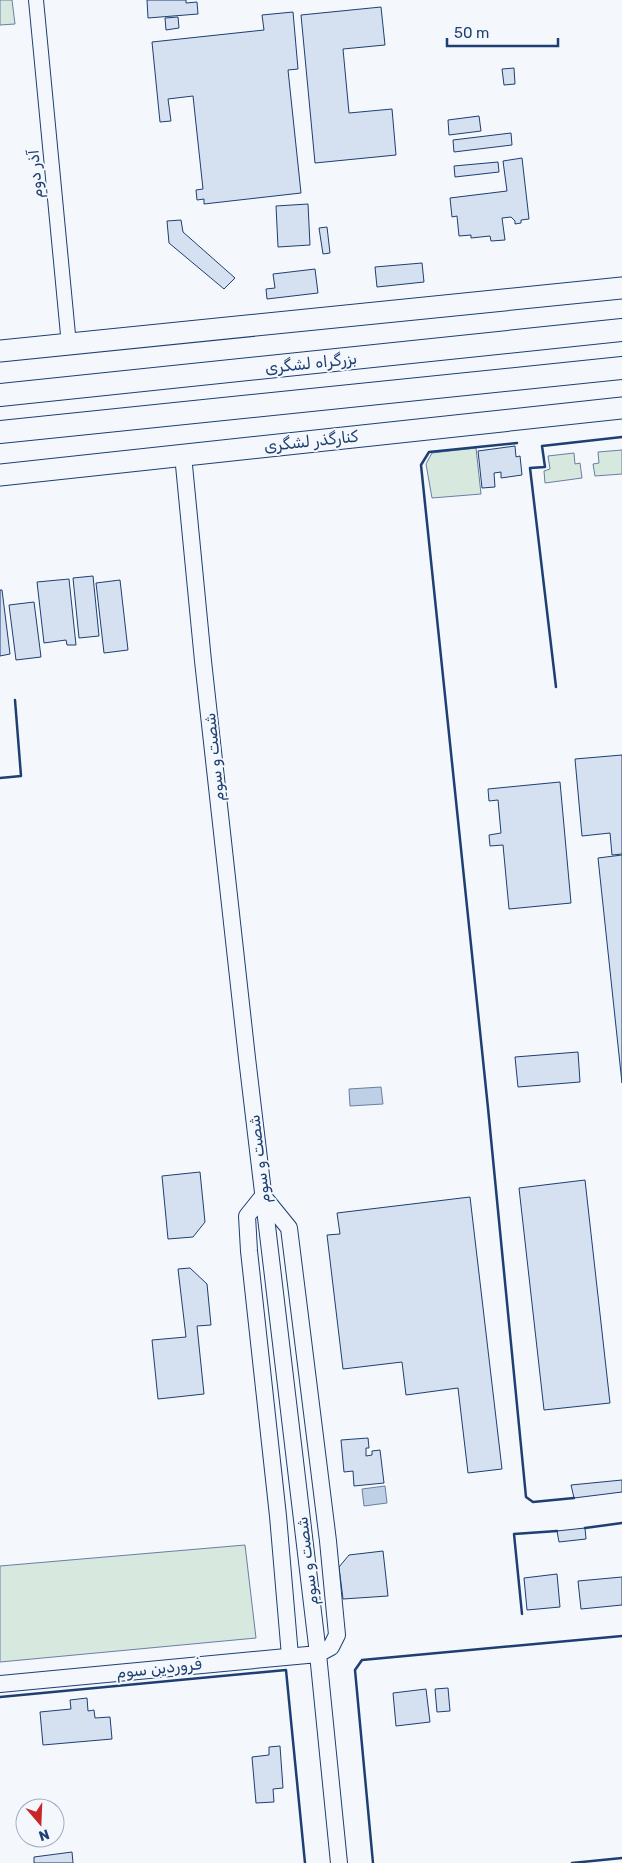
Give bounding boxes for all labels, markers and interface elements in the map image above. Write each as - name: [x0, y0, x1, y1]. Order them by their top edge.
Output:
- scale bar: [447, 15, 558, 47]
- text: 50 m: [454, 24, 489, 42]
- street label: آذر دوم: [23, 148, 48, 199]
- street label: بزرگراه لشگری: [264, 349, 358, 378]
- street label: کنارگذر لشگری: [263, 427, 360, 456]
- street label: شصت و سوم: [200, 712, 229, 802]
- street label: شصت و سوم: [244, 1114, 275, 1204]
- street label: شصت و سوم: [292, 1516, 323, 1606]
- street label: فروردین سوم: [115, 1654, 203, 1683]
- north arrow: [15, 1798, 65, 1848]
- text: N: [37, 1825, 52, 1844]

